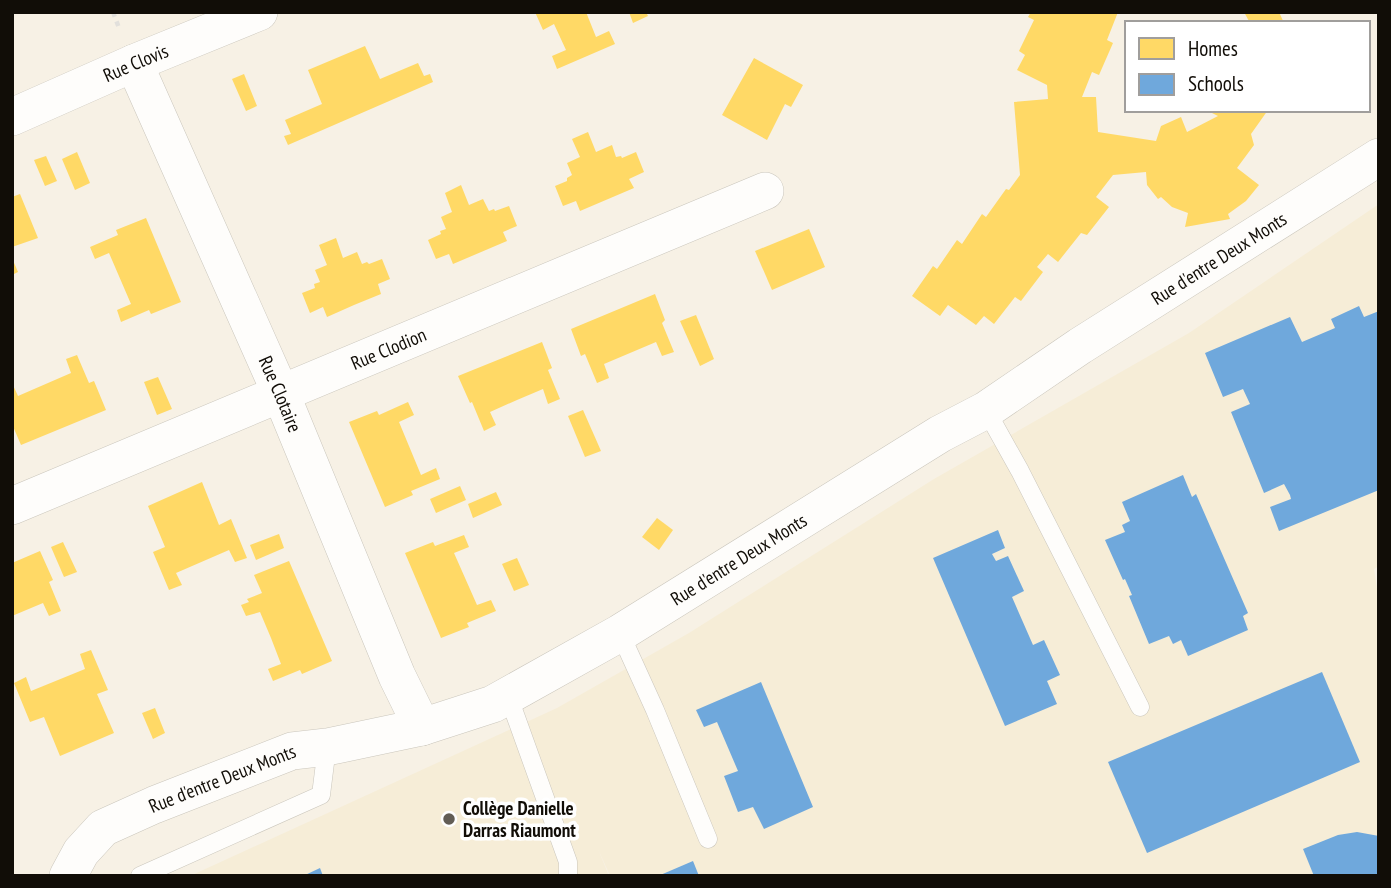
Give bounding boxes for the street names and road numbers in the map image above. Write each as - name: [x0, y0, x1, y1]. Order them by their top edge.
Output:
- street label: Rue Clovis: [99, 38, 172, 87]
- street label: Rue d'entre Deux Monts: [1146, 207, 1291, 310]
- street label: Rue Clodion: [347, 322, 430, 375]
- street label: Rue Clotaire: [254, 352, 307, 436]
- street label: Rue d'entre Deux Monts: [666, 508, 811, 611]
- street label: Rue d'entre Deux Monts: [145, 739, 299, 818]

